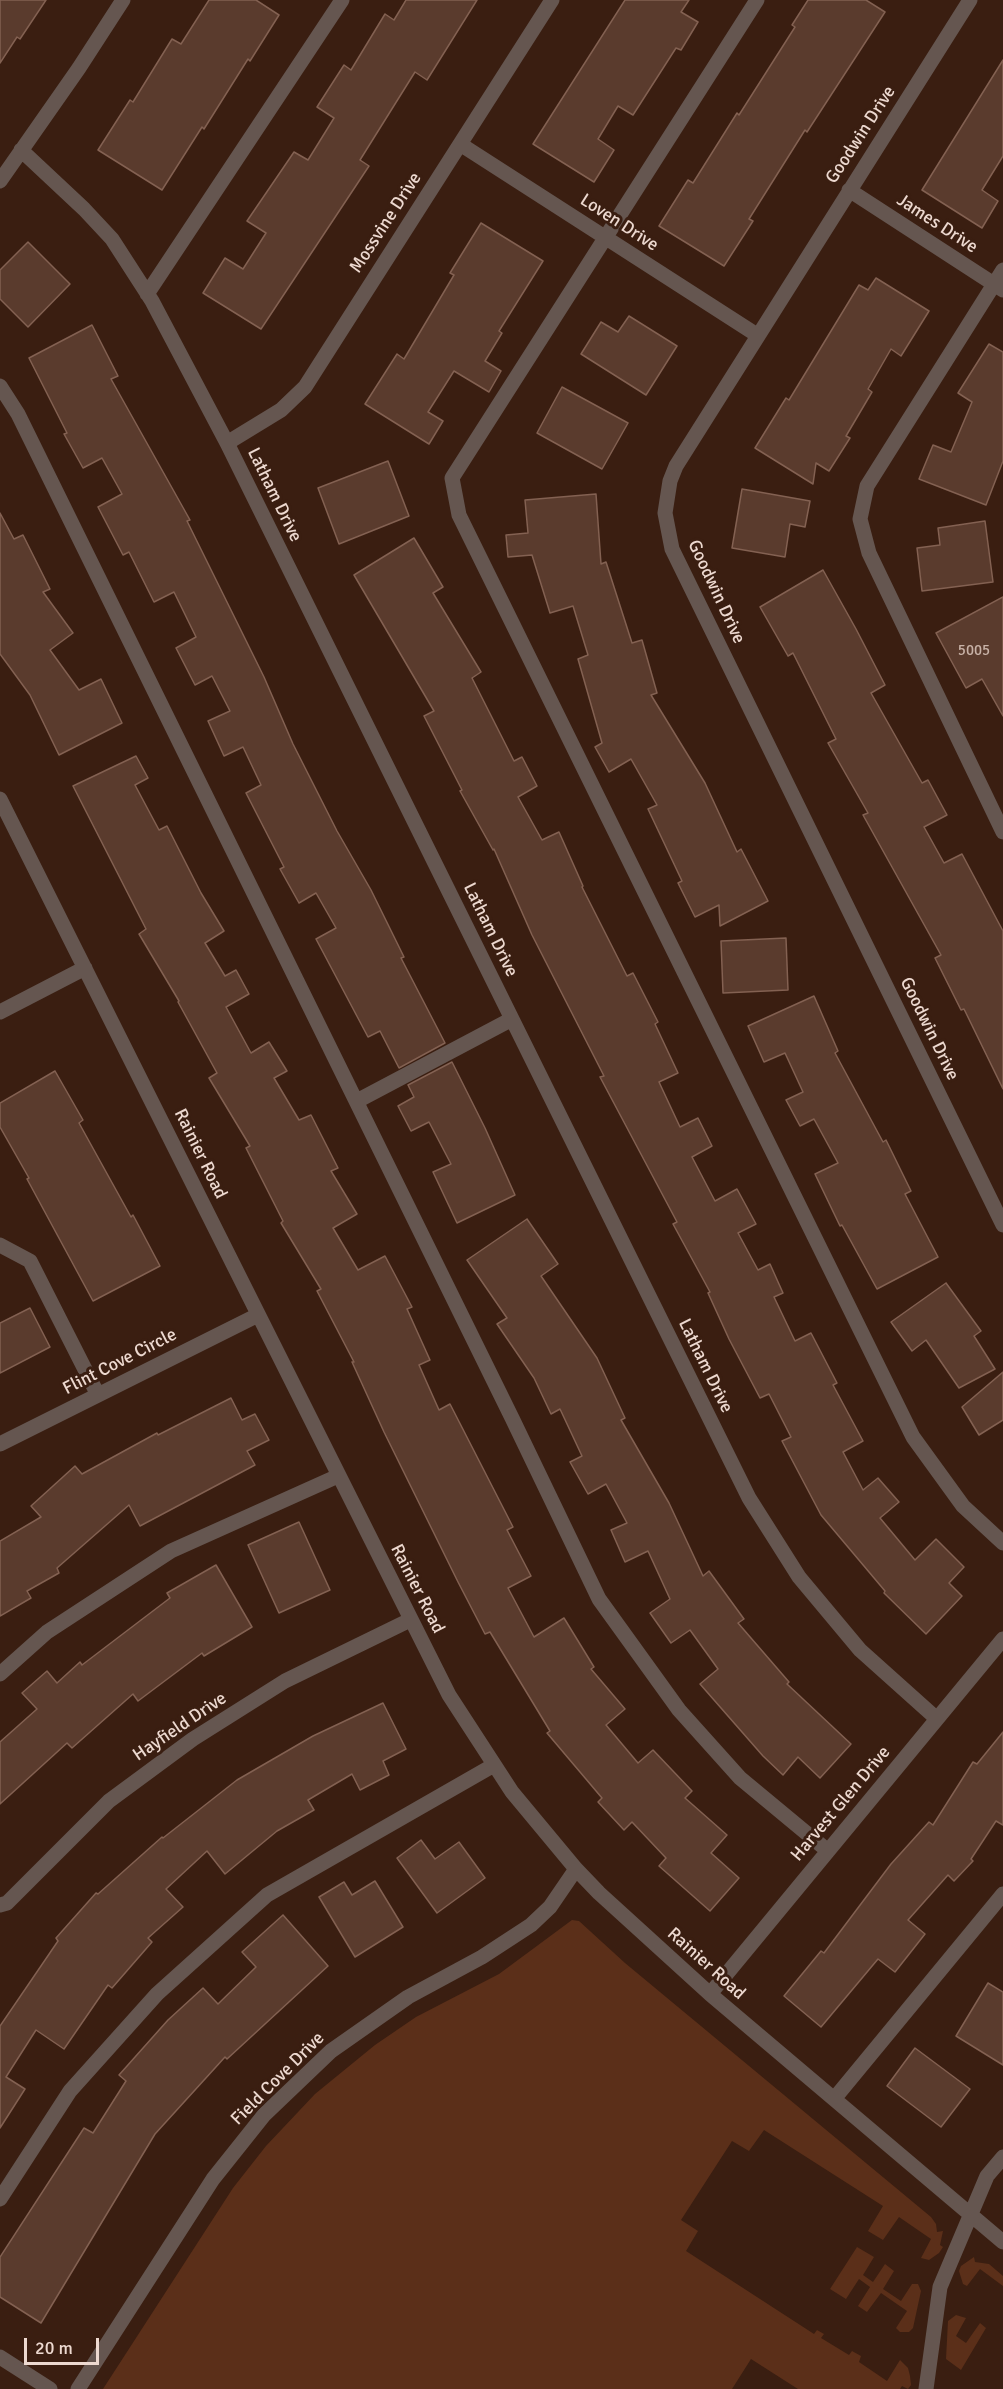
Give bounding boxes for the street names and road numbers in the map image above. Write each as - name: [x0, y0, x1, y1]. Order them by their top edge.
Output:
- street label: Goodwin Drive: [821, 82, 901, 188]
- street label: Mossvine Drive: [345, 169, 427, 277]
- street label: Loven Drive: [576, 190, 662, 256]
- street label: James Drive: [892, 190, 982, 258]
- street label: Latham Drive: [242, 444, 306, 546]
- street label: Goodwin Drive: [683, 537, 749, 647]
- street label: Latham Drive: [458, 879, 522, 981]
- street label: Goodwin Drive: [895, 974, 963, 1084]
- street label: Rainier Road: [169, 1105, 231, 1203]
- street label: Latham Drive: [673, 1315, 737, 1417]
- street label: Flint Cove Circle: [59, 1324, 181, 1400]
- street label: Rainier Road: [385, 1541, 449, 1637]
- street label: Hayfield Drive: [129, 1688, 231, 1766]
- street label: Harvest Glen Drive: [787, 1742, 895, 1866]
- street label: Rainier Road: [663, 1923, 749, 2005]
- street label: Field Cove Drive: [227, 2028, 329, 2130]

